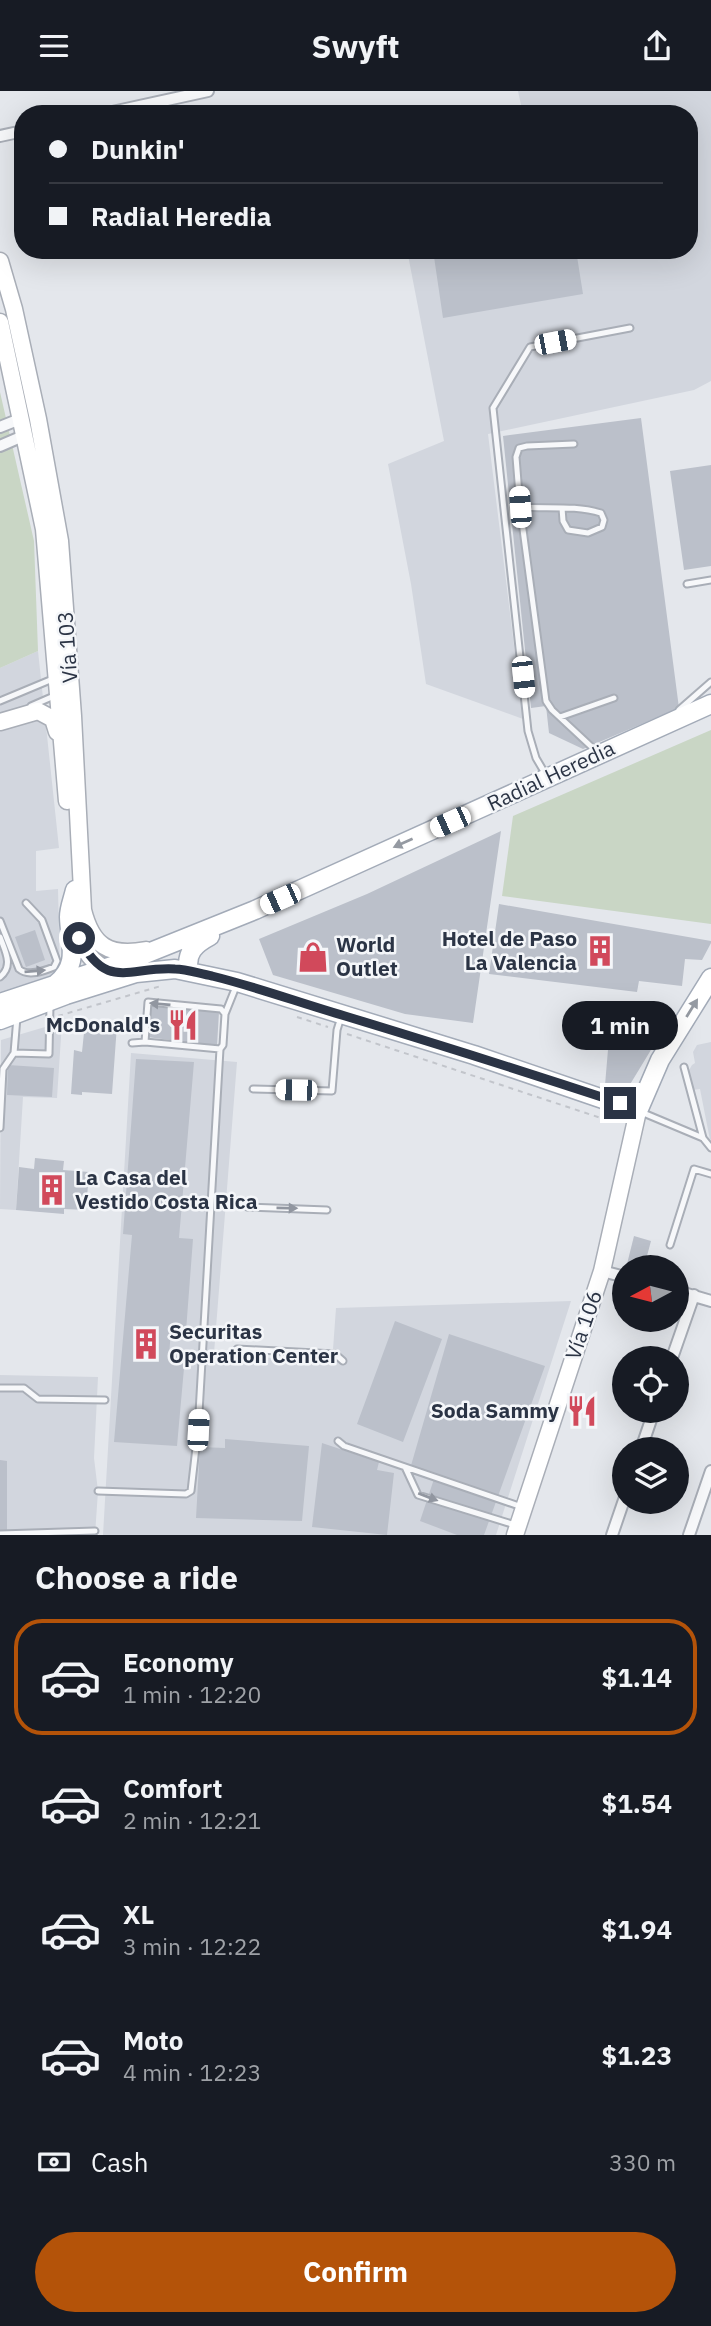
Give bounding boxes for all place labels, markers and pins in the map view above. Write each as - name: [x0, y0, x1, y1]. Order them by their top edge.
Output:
- place label: Hotel de Paso La Valencia: [442, 924, 577, 976]
- place label: World Outlet: [336, 930, 398, 982]
- building icon: Hotel de Paso La Valencia: [583, 934, 617, 968]
- shop icon: World Outlet: [296, 940, 330, 974]
- restaurant icon: McDonald's: [166, 1008, 200, 1042]
- place label: McDonald's: [46, 1010, 160, 1038]
- place label: La Casa del Vestido Costa Rica: [75, 1163, 258, 1215]
- building icon: La Casa del Vestido Costa Rica: [35, 1173, 69, 1207]
- place label: Securitas Operation Center: [169, 1317, 339, 1369]
- building icon: Securitas Operation Center: [129, 1327, 163, 1361]
- restaurant icon: Soda Sammy: [565, 1394, 599, 1428]
- place label: Soda Sammy: [431, 1396, 560, 1424]

